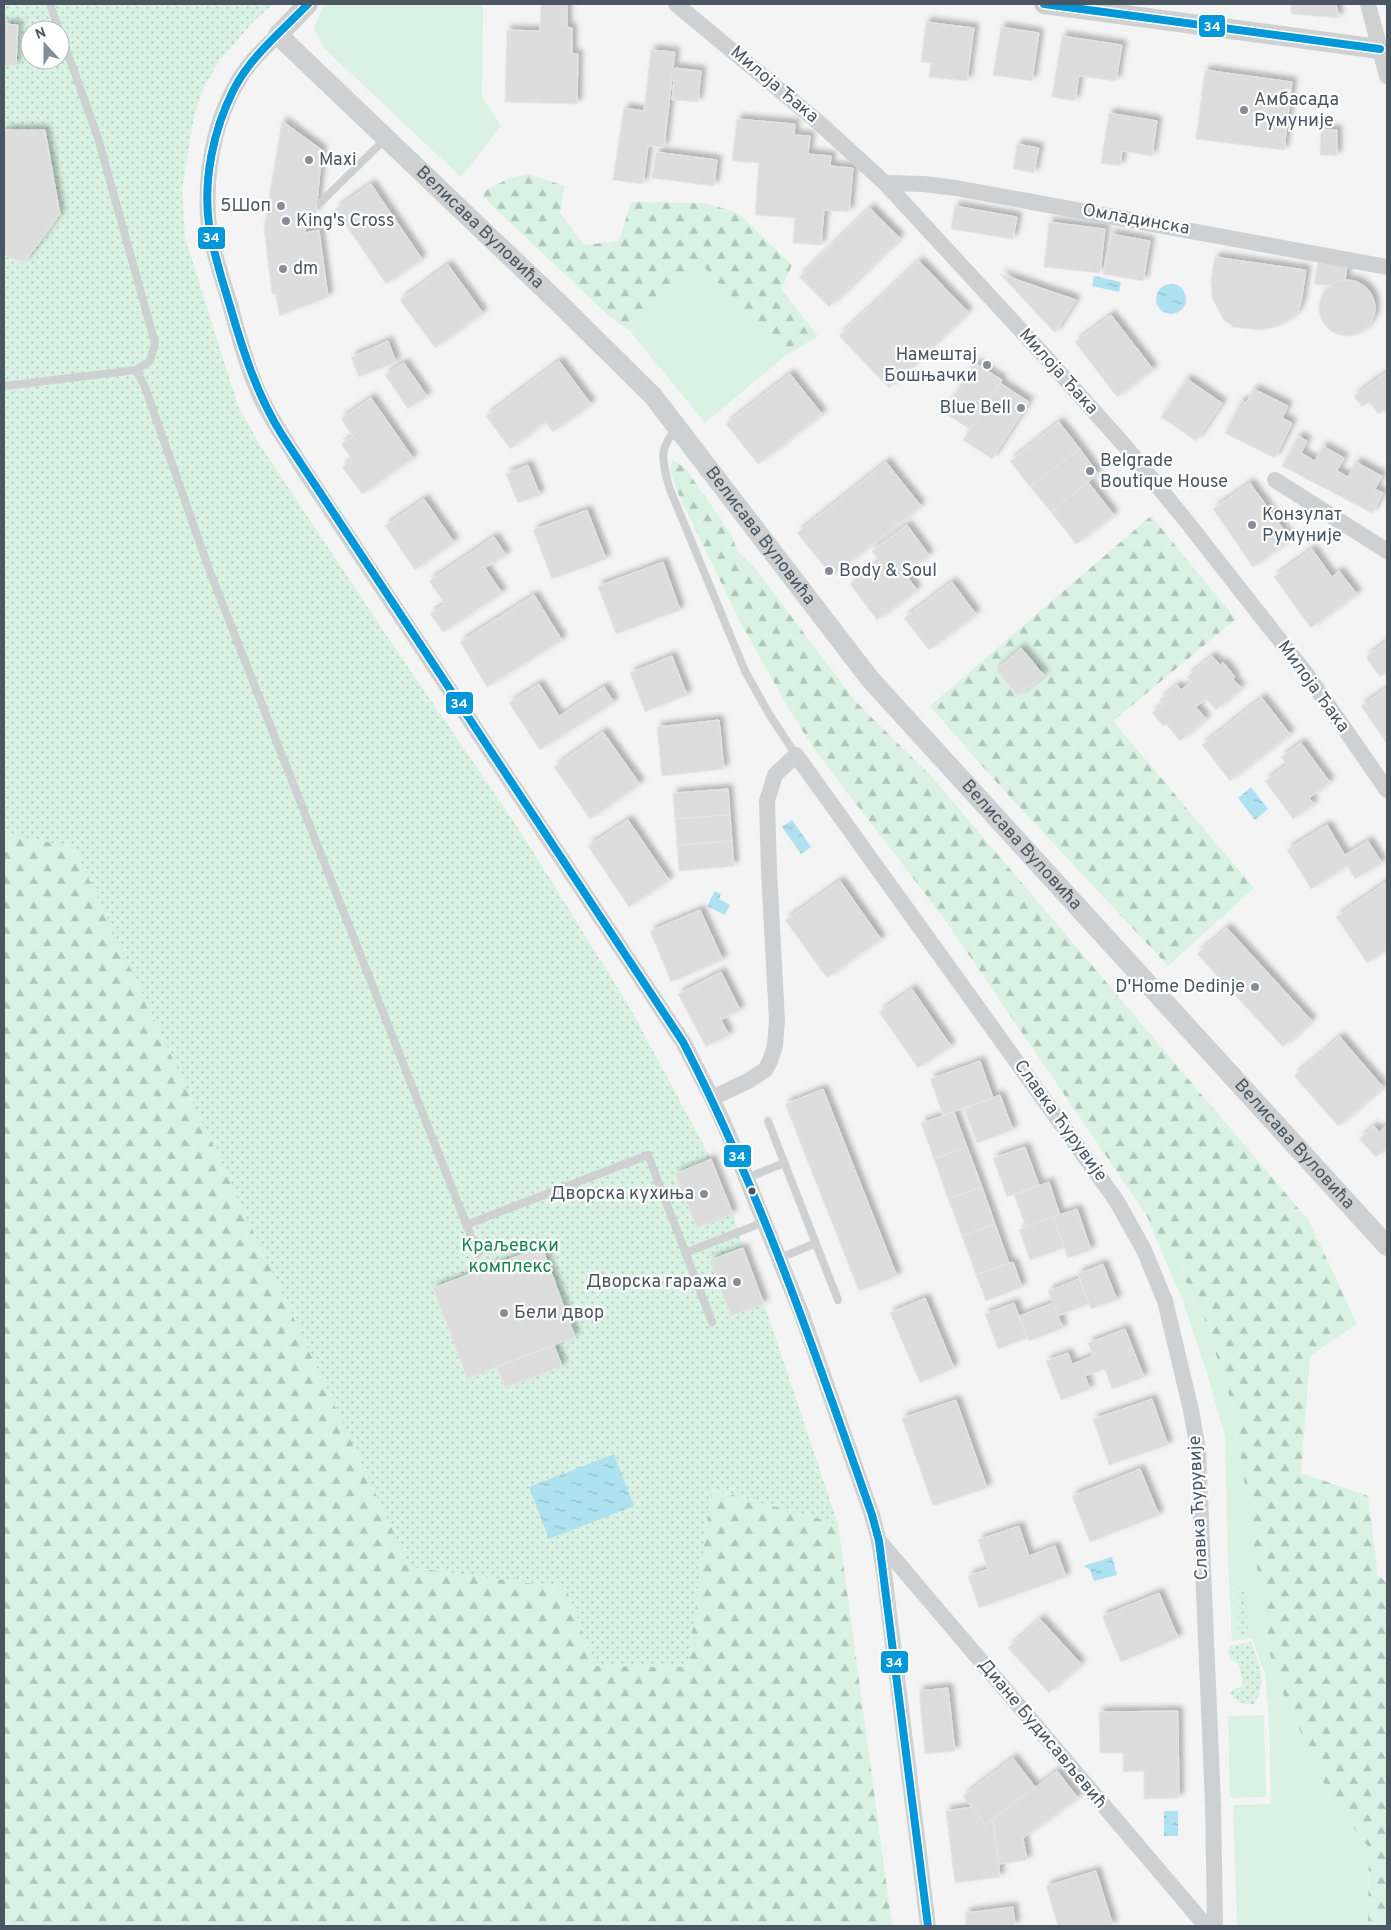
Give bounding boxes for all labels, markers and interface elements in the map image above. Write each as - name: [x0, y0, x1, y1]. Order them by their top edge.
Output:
- line badge: 34: [1198, 14, 1226, 38]
- text: 34: [1203, 19, 1221, 36]
- north arrow: [20, 20, 70, 70]
- text: N: [33, 25, 49, 44]
- street label: Милоја Ђака: [725, 41, 823, 129]
- place label: Амбасада Румуније: [1254, 89, 1339, 133]
- marker: Амбасада Румуније: [1238, 104, 1250, 116]
- place label: Maxi: [319, 149, 357, 172]
- marker: Maxi: [303, 154, 315, 166]
- street label: Велисава Вуловића: [411, 161, 549, 294]
- place label: 5Шоп: [220, 195, 271, 218]
- street label: Омладинска: [1081, 199, 1191, 241]
- marker: 5Шоп: [275, 200, 287, 212]
- place label: King's Cross: [296, 210, 394, 233]
- marker: King's Cross: [280, 215, 292, 227]
- line badge: 34: [197, 226, 226, 250]
- text: 34: [202, 230, 220, 247]
- place label: dm: [293, 258, 318, 281]
- marker: dm: [277, 263, 289, 275]
- street label: Милоја Ђака: [1013, 324, 1103, 420]
- place label: Намештај Бошњачки: [884, 344, 977, 388]
- marker: Намештај Бошњачки: [981, 359, 993, 371]
- place label: Blue Bell: [939, 397, 1011, 420]
- marker: Blue Bell: [1015, 402, 1027, 414]
- place label: Belgrade Boutique House: [1100, 450, 1228, 494]
- street label: Велисава Вуловића: [700, 462, 821, 610]
- marker: Belgrade Boutique House: [1084, 465, 1096, 477]
- place label: Конзулат Румуније: [1262, 504, 1342, 548]
- marker: Конзулат Румуније: [1246, 519, 1258, 531]
- place label: Body & Soul: [839, 560, 937, 583]
- marker: Body & Soul: [823, 565, 835, 577]
- street label: Милоја Ђака: [1272, 636, 1354, 738]
- line badge: 34: [445, 691, 474, 715]
- text: 34: [450, 696, 468, 713]
- street label: Велисава Вуловића: [956, 775, 1087, 915]
- place label: D'Home Dedinje: [1115, 976, 1245, 999]
- marker: D'Home Dedinje: [1249, 981, 1261, 993]
- street label: Славка Ћурувије: [1008, 1056, 1112, 1186]
- street label: Велисава Вуловића: [1229, 1074, 1360, 1214]
- line badge: 34: [723, 1144, 752, 1168]
- text: 34: [728, 1149, 746, 1166]
- place label: Дворска кухиња: [550, 1183, 694, 1206]
- unlabelled marker: [747, 1186, 757, 1196]
- marker: Дворска кухиња: [698, 1188, 710, 1200]
- park label: Краљевски комплекс: [461, 1235, 559, 1279]
- place label: Дворска гаража: [586, 1271, 727, 1294]
- marker: Дворска гаража: [731, 1276, 743, 1288]
- place label: Бели двор: [514, 1302, 604, 1325]
- marker: Бели двор: [498, 1307, 510, 1319]
- street label: Славка Ћурувије: [1184, 1435, 1214, 1581]
- line badge: 34: [880, 1650, 909, 1674]
- street label: Диане Будисављевић: [972, 1654, 1112, 1814]
- text: 34: [885, 1655, 903, 1672]

